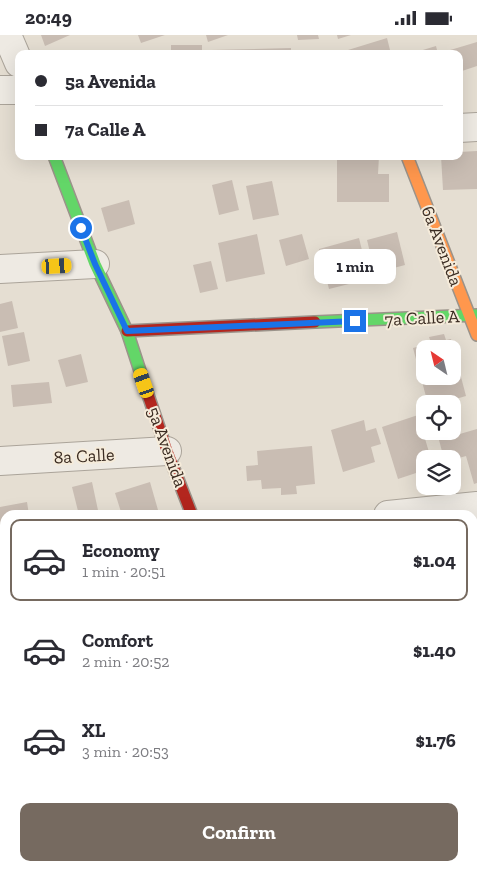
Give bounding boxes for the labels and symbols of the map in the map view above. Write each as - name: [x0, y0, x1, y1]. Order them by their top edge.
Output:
- street label: 6a Avenida: [417, 203, 467, 289]
- route start: [70, 217, 92, 239]
- callout: 1 min: [314, 249, 396, 283]
- car: [41, 258, 72, 274]
- street label: 7a Calle A: [384, 305, 460, 331]
- route end: [344, 310, 366, 332]
- north arrow: [416, 340, 461, 385]
- car: [132, 366, 155, 400]
- street label: 5a Avenida: [142, 404, 192, 490]
- street label: 8a Calle: [53, 443, 115, 469]

